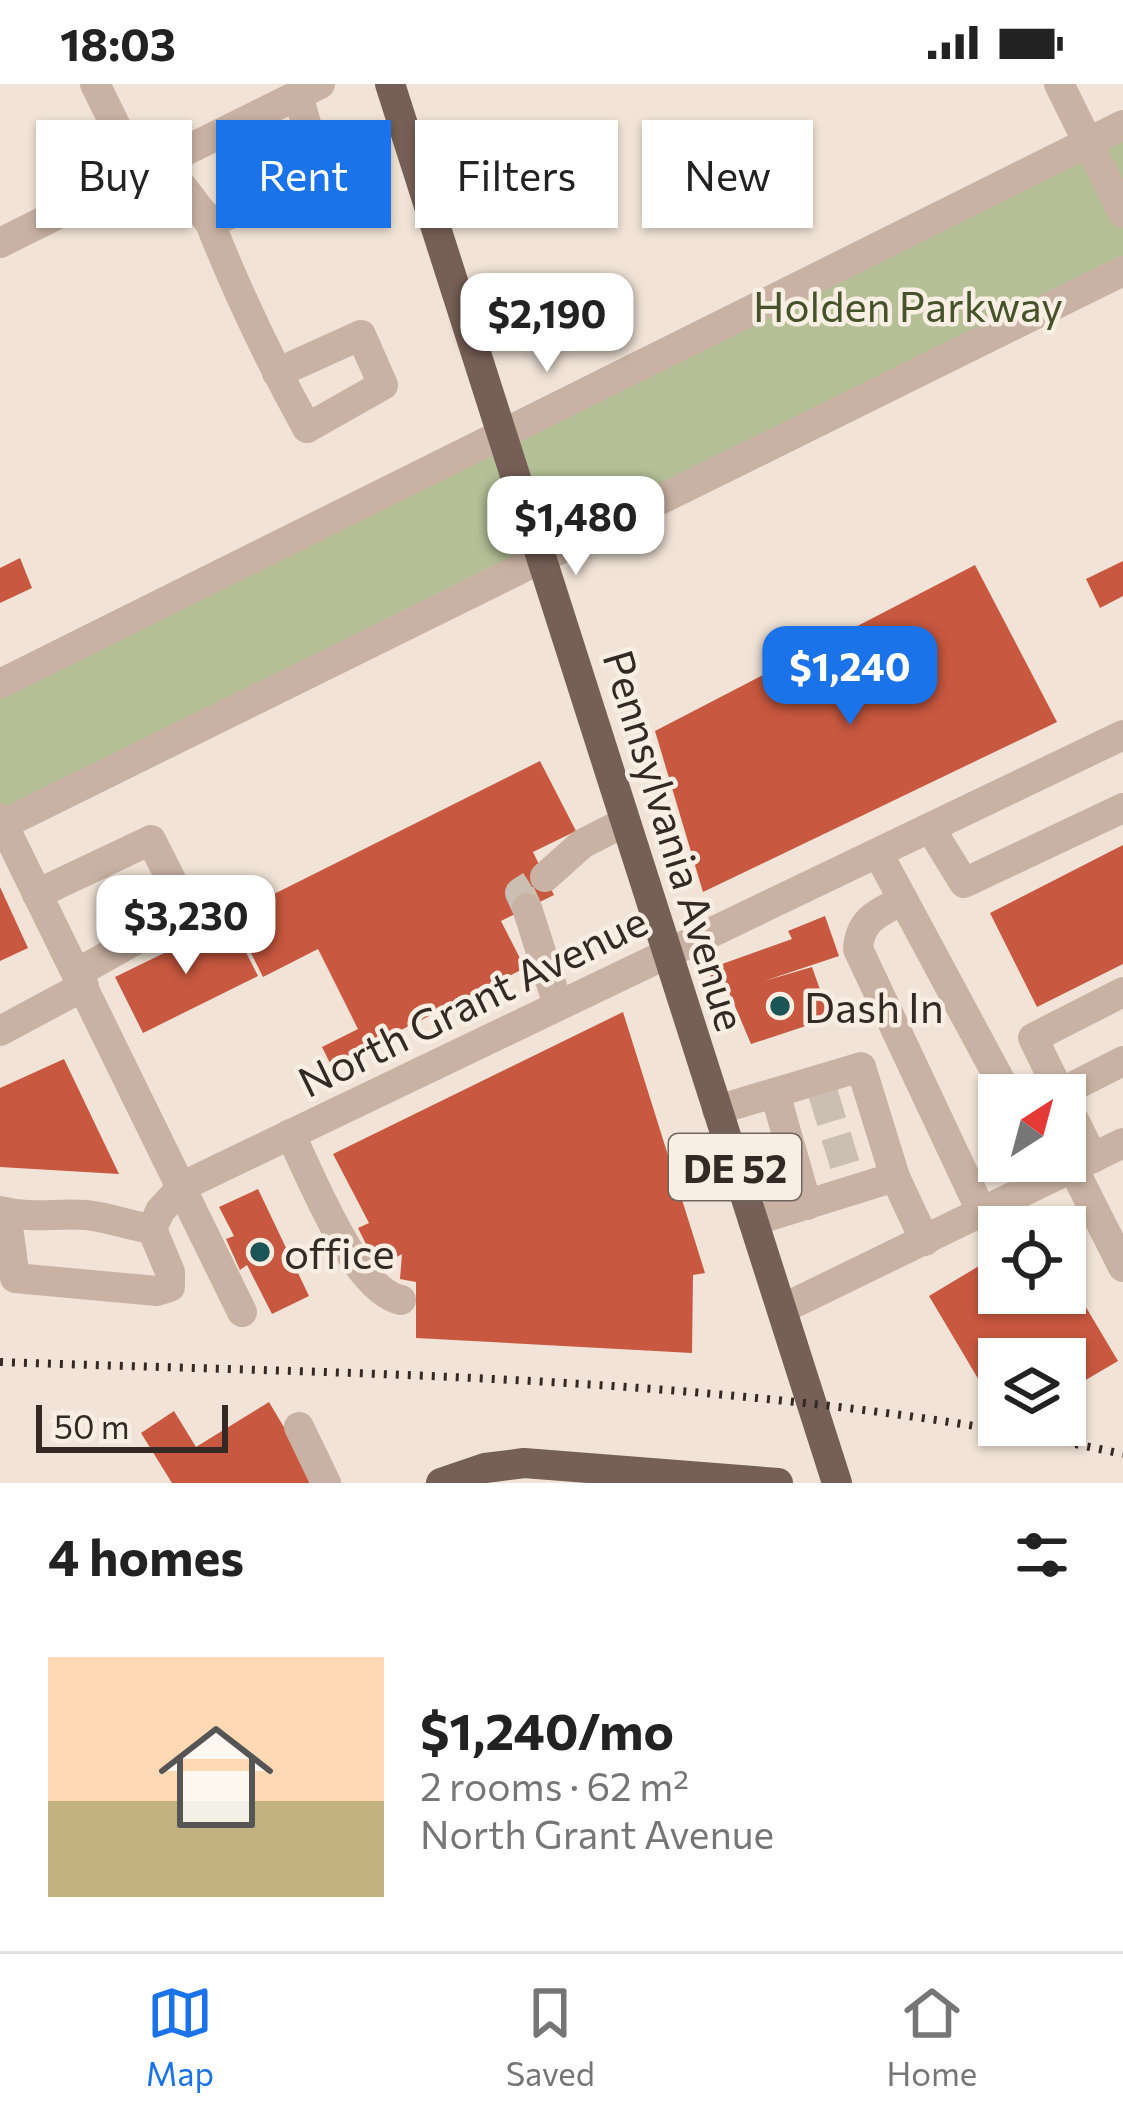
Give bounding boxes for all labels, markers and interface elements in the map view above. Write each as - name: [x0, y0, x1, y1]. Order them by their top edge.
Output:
- text: 18:03: [60, 15, 176, 70]
- chip: Buy: [36, 120, 192, 228]
- chip: Rent: [216, 120, 391, 228]
- chip: Filters: [415, 120, 618, 228]
- chip: New: [642, 120, 813, 228]
- pin: $2,190: [449, 273, 645, 375]
- park label: Holden Parkway: [753, 279, 1063, 331]
- text: $2,190: [487, 288, 607, 336]
- pin: $1,480: [478, 476, 674, 578]
- text: $1,480: [514, 491, 638, 539]
- pin: $1,240: [752, 626, 948, 728]
- text: $1,240: [789, 641, 911, 689]
- street label: Pennsylvania Avenue: [593, 644, 759, 1036]
- pin: $3,230: [88, 875, 284, 977]
- text: $3,230: [123, 890, 249, 938]
- street label: North Grant Avenue: [289, 893, 655, 1107]
- place label: Dash In: [804, 980, 944, 1032]
- marker: Dash In: [767, 993, 793, 1019]
- north arrow: [978, 1074, 1086, 1182]
- map controls: [978, 1074, 1086, 1446]
- road number: DE 52: [669, 1134, 801, 1200]
- button: locate: [978, 1206, 1086, 1314]
- place label: office: [284, 1226, 395, 1278]
- marker: office: [247, 1239, 273, 1265]
- button: layers: [978, 1338, 1086, 1446]
- scale bar: [36, 1399, 228, 1452]
- text: 50 m: [54, 1405, 130, 1446]
- icon: filters: [1009, 1522, 1075, 1588]
- text: 4 homes: [48, 1524, 244, 1587]
- text: $1,240/mo: [420, 1698, 674, 1761]
- icon: home: [144, 1705, 288, 1849]
- text: 2 rooms · 62 m²: [420, 1761, 689, 1809]
- text: North Grant Avenue: [420, 1809, 774, 1857]
- tab: Map: [146, 1980, 214, 2093]
- tab: Saved: [506, 1980, 595, 2093]
- tab: Home: [886, 1980, 977, 2093]

